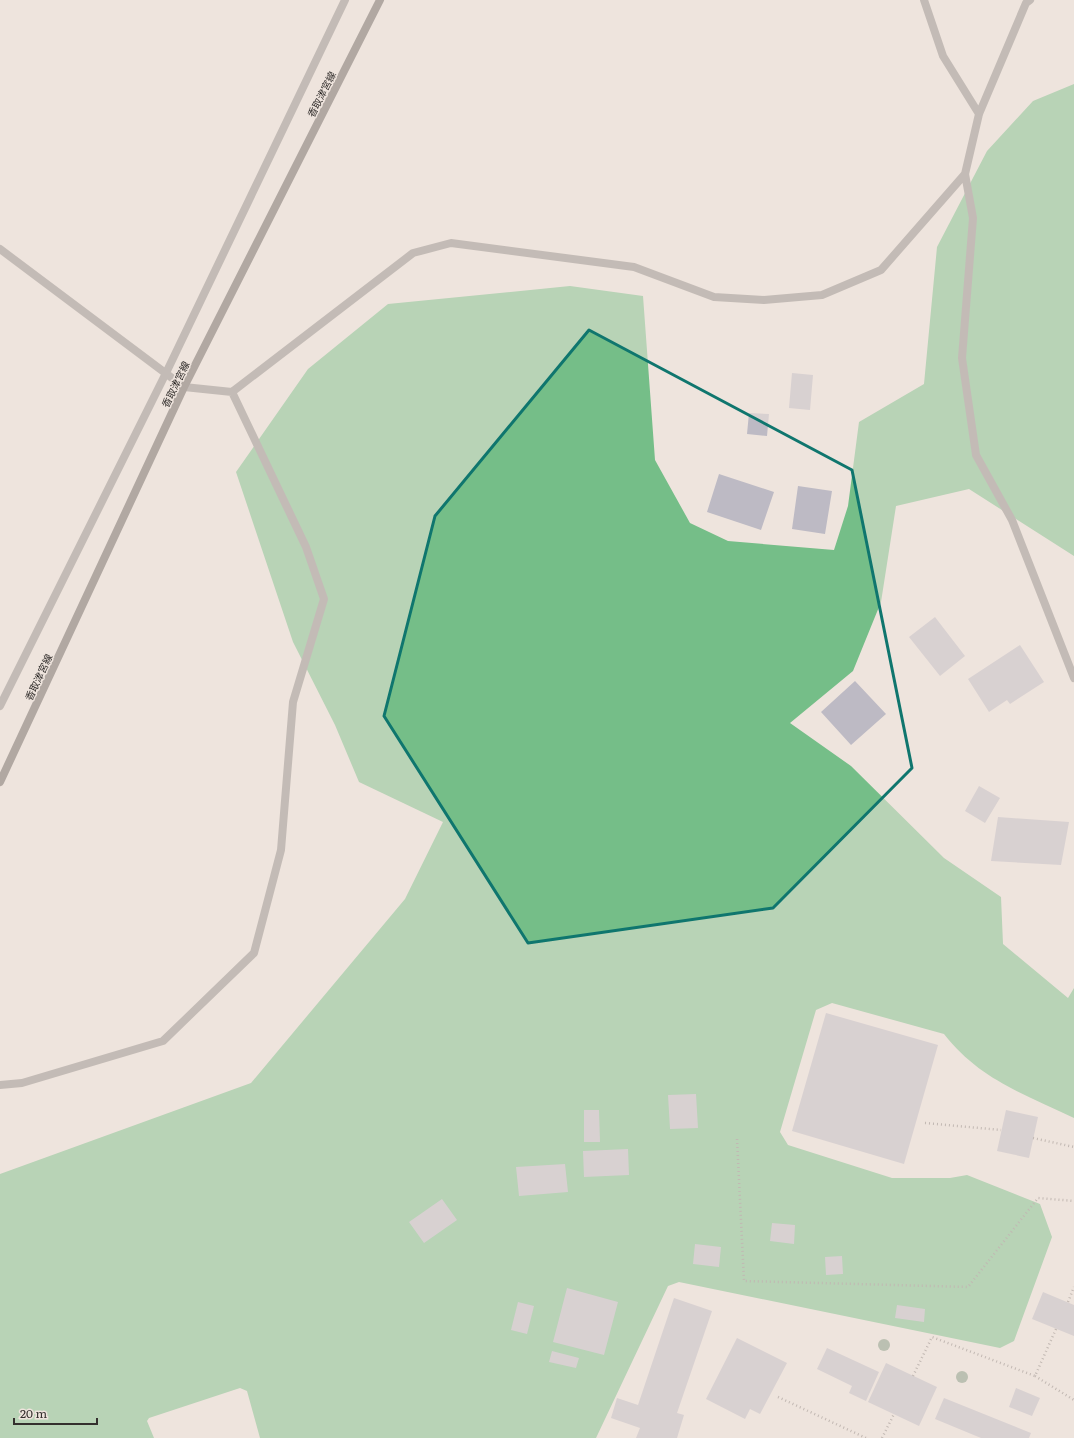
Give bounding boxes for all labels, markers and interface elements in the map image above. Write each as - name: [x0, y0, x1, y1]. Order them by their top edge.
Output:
- street label: 香取津宮線: [303, 68, 339, 120]
- street label: 香取津宮線: [157, 358, 193, 410]
- street label: 香取津宮線: [21, 651, 55, 703]
- scale bar: [14, 1400, 97, 1426]
- text: 20 m: [20, 1404, 47, 1422]

